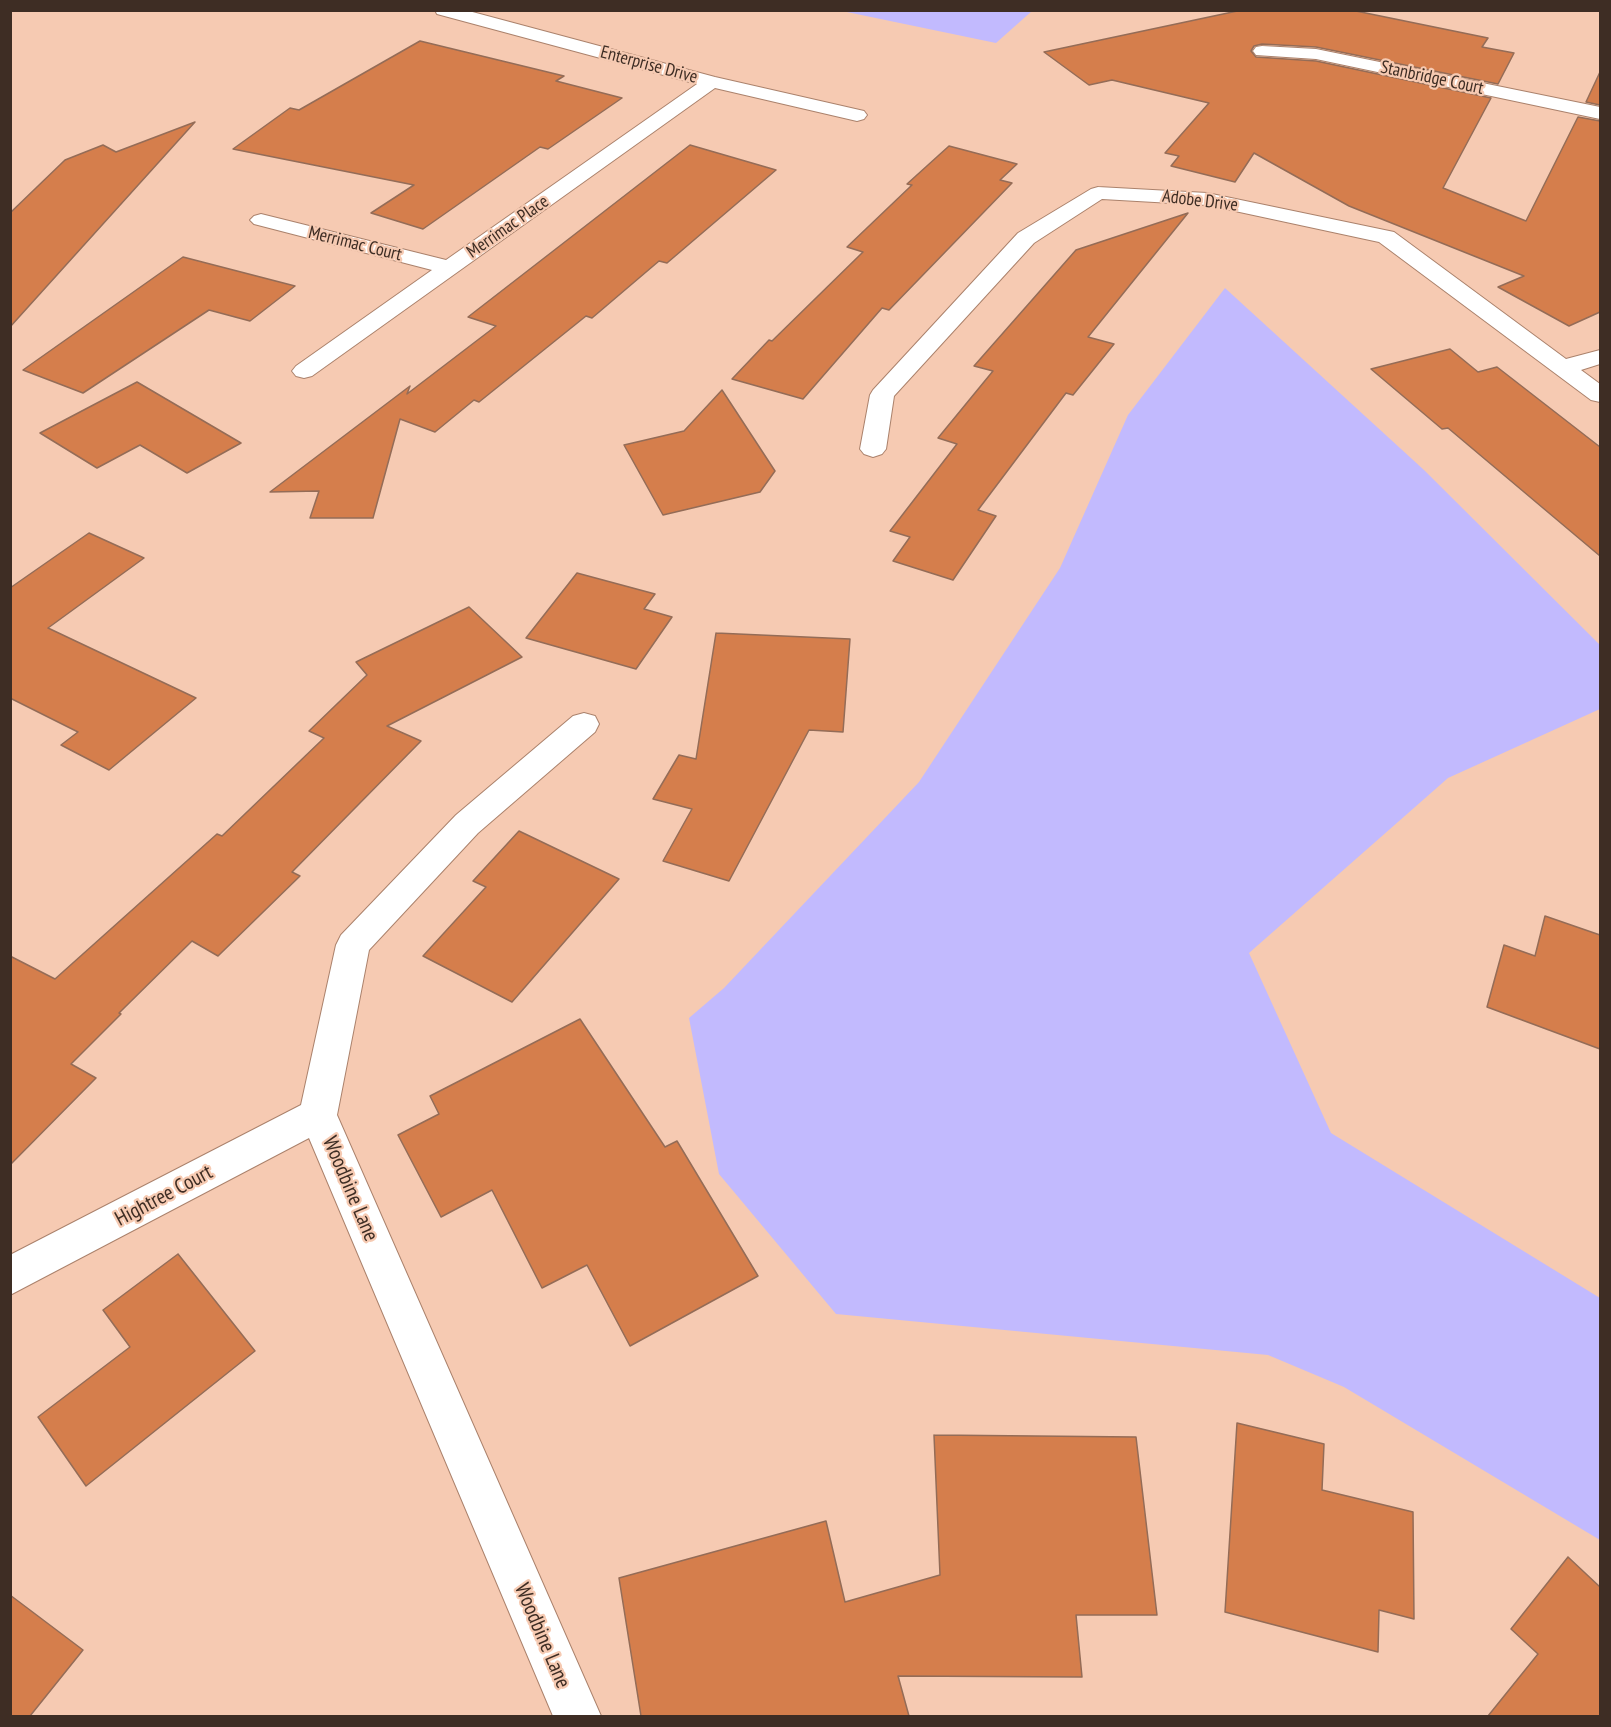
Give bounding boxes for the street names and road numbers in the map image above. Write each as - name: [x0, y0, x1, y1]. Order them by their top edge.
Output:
- street label: Enterprise Drive: [598, 42, 700, 88]
- street label: Stanbridge Court: [1378, 57, 1486, 99]
- street label: Adobe Drive: [1161, 186, 1239, 216]
- street label: Merrimac Place: [463, 191, 553, 263]
- street label: Merrimac Court: [306, 222, 404, 266]
- street label: Woodbine Lane: [317, 1133, 383, 1245]
- street label: Hightree Court: [111, 1160, 217, 1232]
- street label: Woodbine Lane: [509, 1580, 575, 1692]

